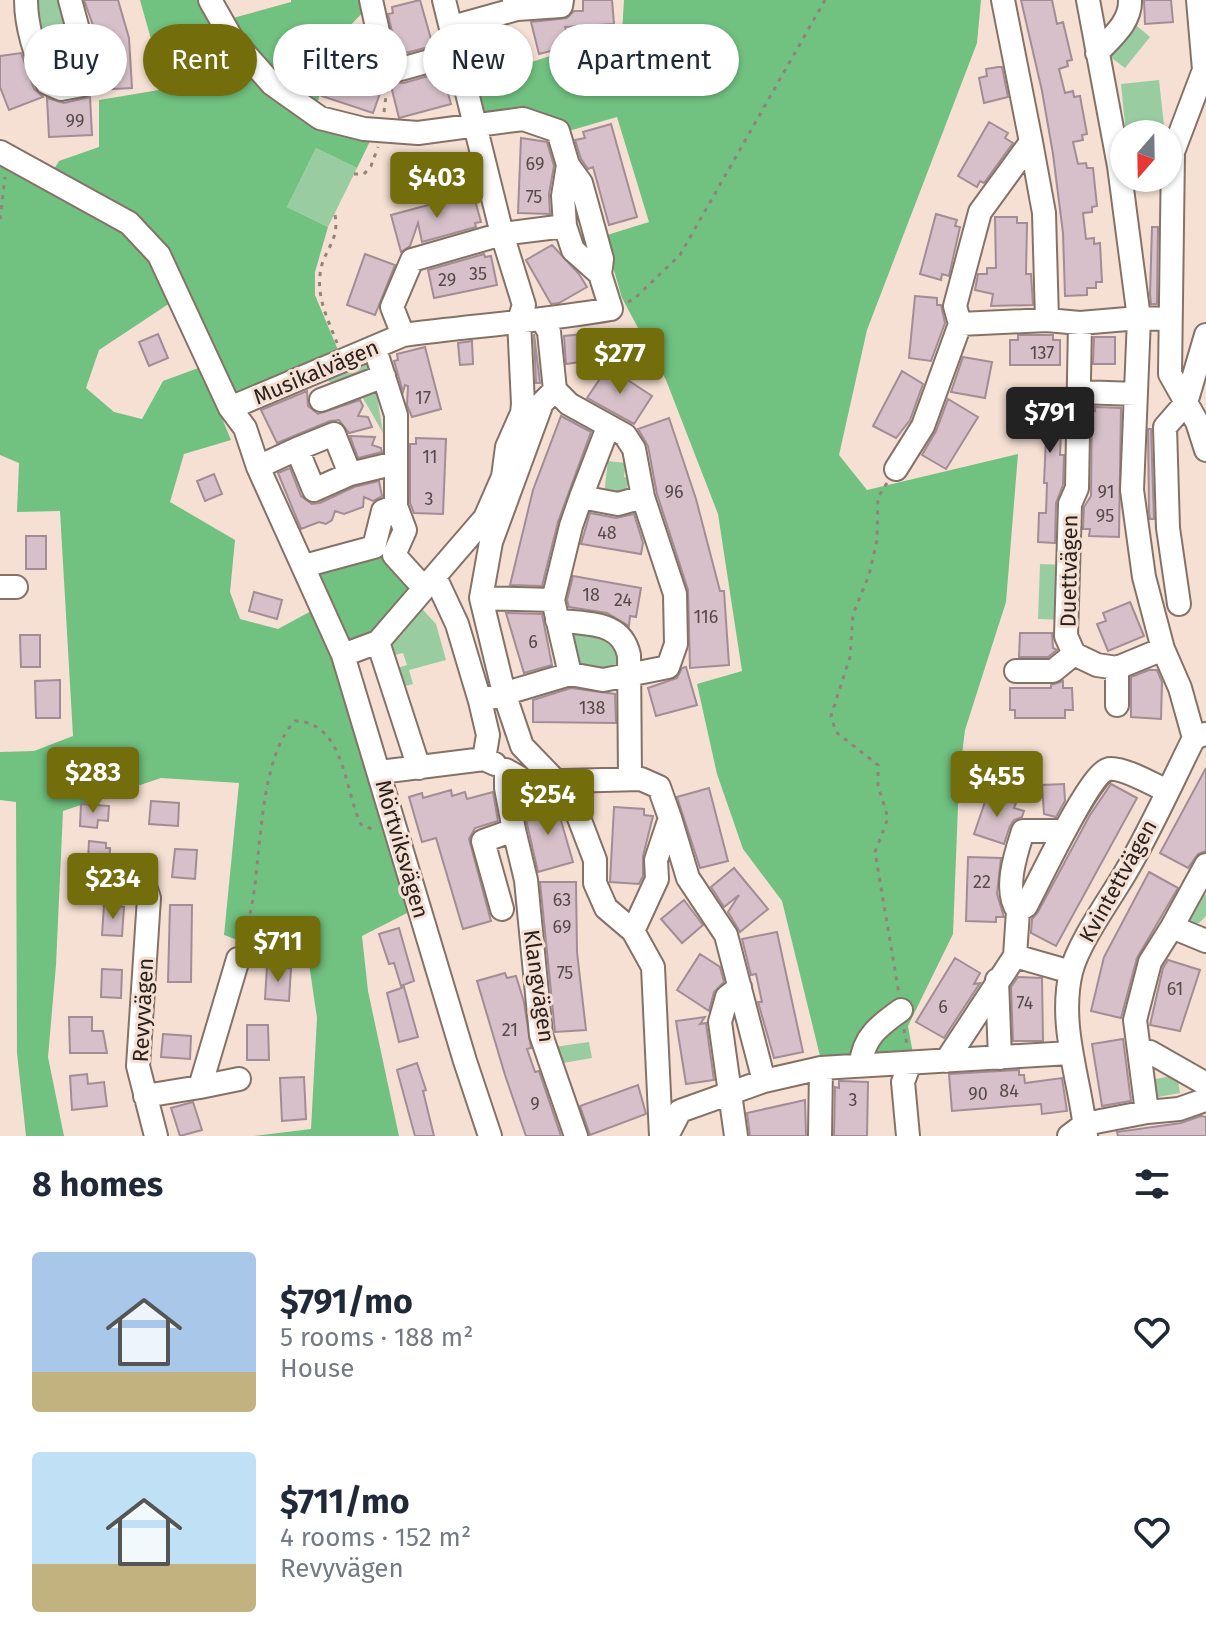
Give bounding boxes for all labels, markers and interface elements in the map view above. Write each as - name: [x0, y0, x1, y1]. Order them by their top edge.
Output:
- chip: Buy: [24, 24, 127, 96]
- chip: Rent: [143, 24, 257, 96]
- chip: Filters: [273, 24, 407, 96]
- chip: New: [423, 24, 533, 96]
- chip: Apartment: [549, 24, 739, 96]
- house number: 99: [66, 110, 84, 132]
- north arrow: [1110, 120, 1182, 192]
- map controls: [1110, 120, 1182, 192]
- pin: $403: [390, 152, 484, 220]
- house number: 69: [526, 153, 544, 175]
- text: $403: [408, 162, 466, 193]
- house number: 75: [526, 186, 542, 208]
- house number: 35: [469, 263, 487, 285]
- house number: 29: [438, 269, 456, 291]
- pin: $277: [573, 328, 667, 396]
- street label: Musikalvägen: [249, 333, 383, 411]
- text: $277: [594, 338, 646, 369]
- house number: 137: [1030, 342, 1054, 364]
- house number: 17: [415, 387, 431, 409]
- pin: $791: [1003, 387, 1097, 455]
- text: $791: [1024, 397, 1076, 428]
- house number: 11: [422, 446, 438, 468]
- house number: 96: [664, 481, 684, 503]
- house number: 91: [1098, 481, 1114, 503]
- house number: 3: [425, 488, 433, 510]
- house number: 95: [1096, 505, 1114, 527]
- street label: Duettvägen: [1055, 514, 1083, 628]
- house number: 48: [597, 522, 617, 544]
- house number: 18: [582, 584, 600, 606]
- house number: 24: [614, 589, 632, 611]
- house number: 116: [694, 606, 718, 628]
- house number: 6: [528, 631, 538, 653]
- house number: 138: [579, 697, 605, 719]
- pin: $283: [46, 747, 140, 815]
- pin: $455: [950, 751, 1044, 819]
- text: $283: [65, 757, 121, 788]
- text: $455: [969, 761, 1025, 792]
- pin: $254: [501, 769, 595, 837]
- street label: Mörtviksvägen: [369, 777, 435, 921]
- text: $254: [520, 779, 576, 810]
- street label: Kvintettvägen: [1073, 815, 1163, 947]
- pin: $234: [66, 853, 160, 921]
- text: $234: [85, 863, 141, 894]
- house number: 22: [973, 871, 991, 893]
- house number: 63: [553, 889, 571, 911]
- pin: $711: [231, 916, 325, 984]
- house number: 69: [553, 916, 571, 938]
- text: $711: [253, 926, 303, 957]
- street label: Klangvägen: [518, 928, 560, 1044]
- street label: Revyvägen: [127, 957, 159, 1063]
- house number: 75: [557, 962, 573, 984]
- house number: 61: [1167, 978, 1183, 1000]
- house number: 74: [1017, 992, 1034, 1014]
- house number: 6: [938, 996, 948, 1018]
- house number: 21: [502, 1019, 518, 1041]
- house number: 84: [999, 1080, 1019, 1102]
- house number: 90: [968, 1083, 988, 1105]
- house number: 3: [849, 1089, 857, 1111]
- house number: 9: [530, 1093, 540, 1115]
- icon: filters: [1130, 1162, 1174, 1206]
- text: 8 homes: [32, 1164, 163, 1205]
- text: $791/mo: [280, 1281, 413, 1322]
- icon: home: [96, 1284, 192, 1380]
- icon: heart: [1130, 1310, 1174, 1354]
- text: 5 rooms · 188 m²: [280, 1322, 473, 1353]
- text: House: [280, 1353, 354, 1384]
- text: $711/mo: [280, 1481, 410, 1522]
- icon: home: [96, 1484, 192, 1580]
- icon: heart: [1130, 1510, 1174, 1554]
- text: 4 rooms · 152 m²: [280, 1522, 471, 1553]
- text: Revyvägen: [280, 1553, 404, 1584]

